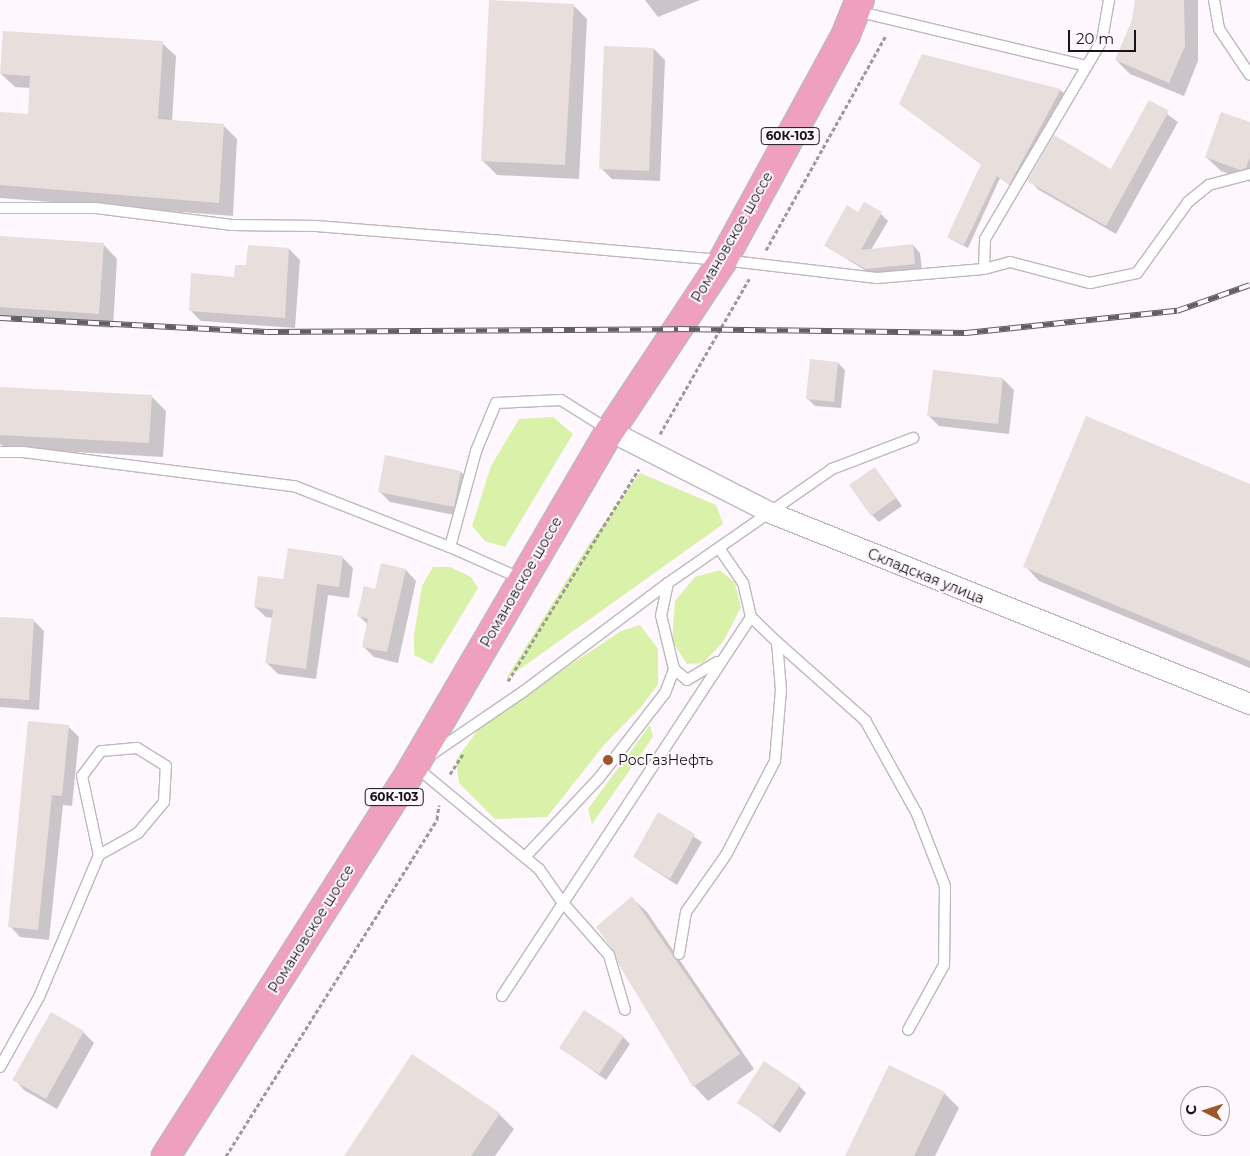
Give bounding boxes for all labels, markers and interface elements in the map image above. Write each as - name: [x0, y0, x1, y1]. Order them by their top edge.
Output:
- scale bar: [1070, 20, 1138, 52]
- text: 20 m: [1076, 29, 1114, 48]
- road number: 60К-103: [760, 126, 820, 146]
- street label: Романовское шоссе: [688, 169, 776, 305]
- street label: Романовское шоссе: [477, 514, 565, 650]
- street label: Складская улица: [865, 545, 987, 607]
- place label: РосГазНефть: [618, 752, 713, 768]
- marker: РосГазНефть: [602, 754, 614, 766]
- road number: 60К-103: [364, 788, 424, 806]
- street label: Романовское шоссе: [265, 862, 357, 996]
- north arrow: [1180, 1086, 1230, 1136]
- text: С: [1182, 1104, 1200, 1116]

